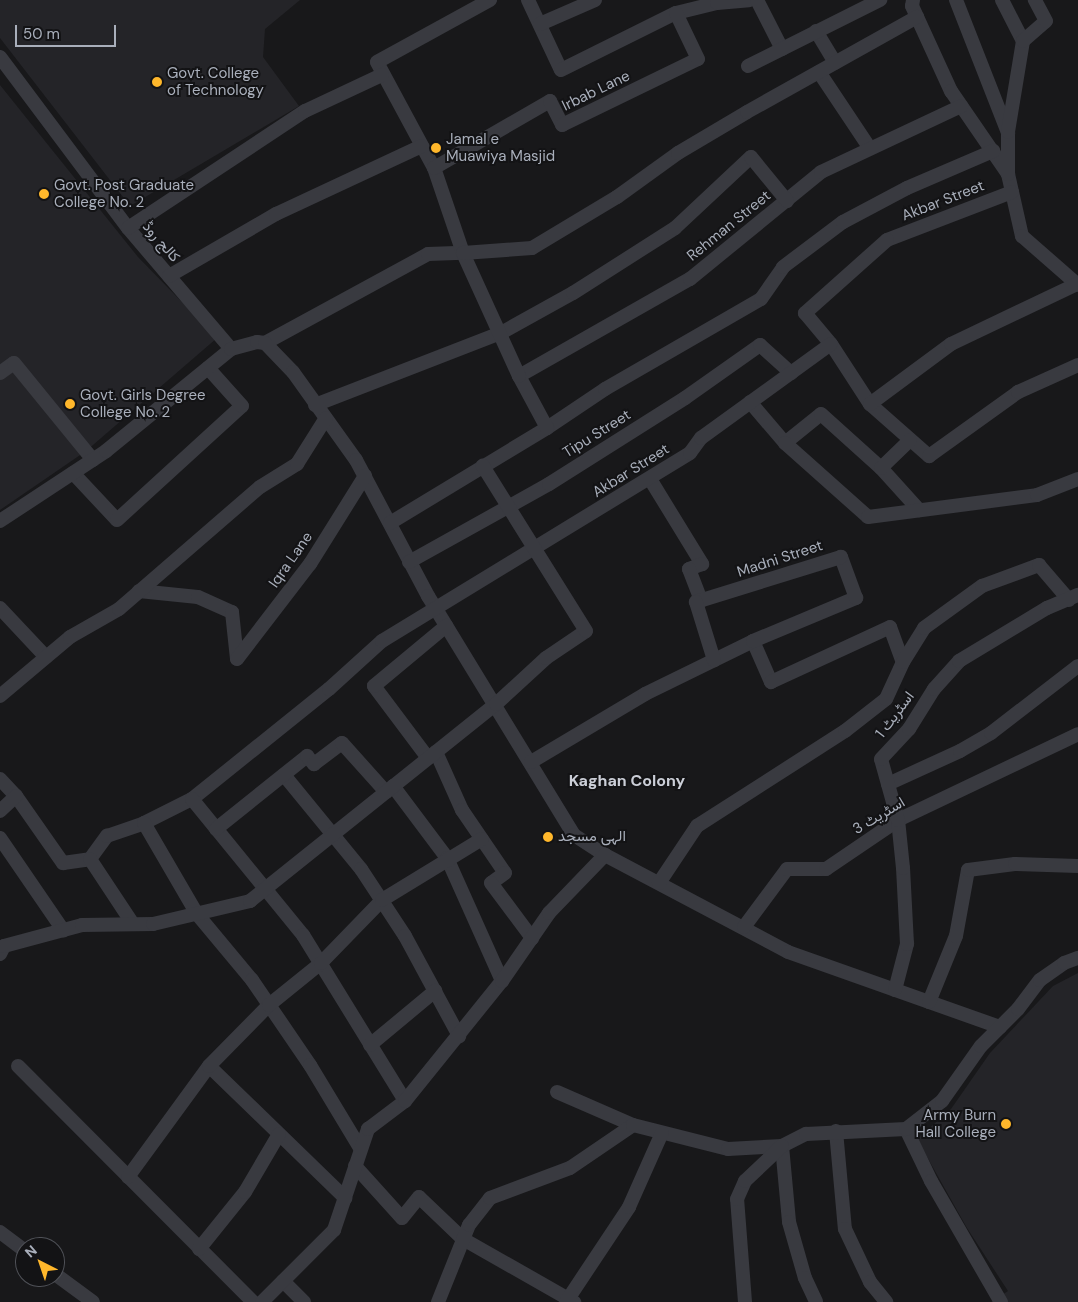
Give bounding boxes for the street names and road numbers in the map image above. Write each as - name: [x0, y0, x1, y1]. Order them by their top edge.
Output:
- street label: Irbab Lane: [559, 67, 633, 115]
- street label: Akbar Street: [899, 177, 987, 225]
- street label: Rehman Street: [684, 187, 774, 265]
- street label: کالج روڈ: [138, 218, 184, 266]
- street label: Tipu Street: [560, 406, 634, 462]
- street label: Akbar Street: [589, 440, 673, 502]
- street label: Iqra Lane: [265, 529, 317, 591]
- street label: Madni Street: [735, 537, 825, 581]
- street label: اسٹریٹ 1: [872, 688, 918, 742]
- street label: اسٹریٹ 3: [850, 793, 908, 839]

